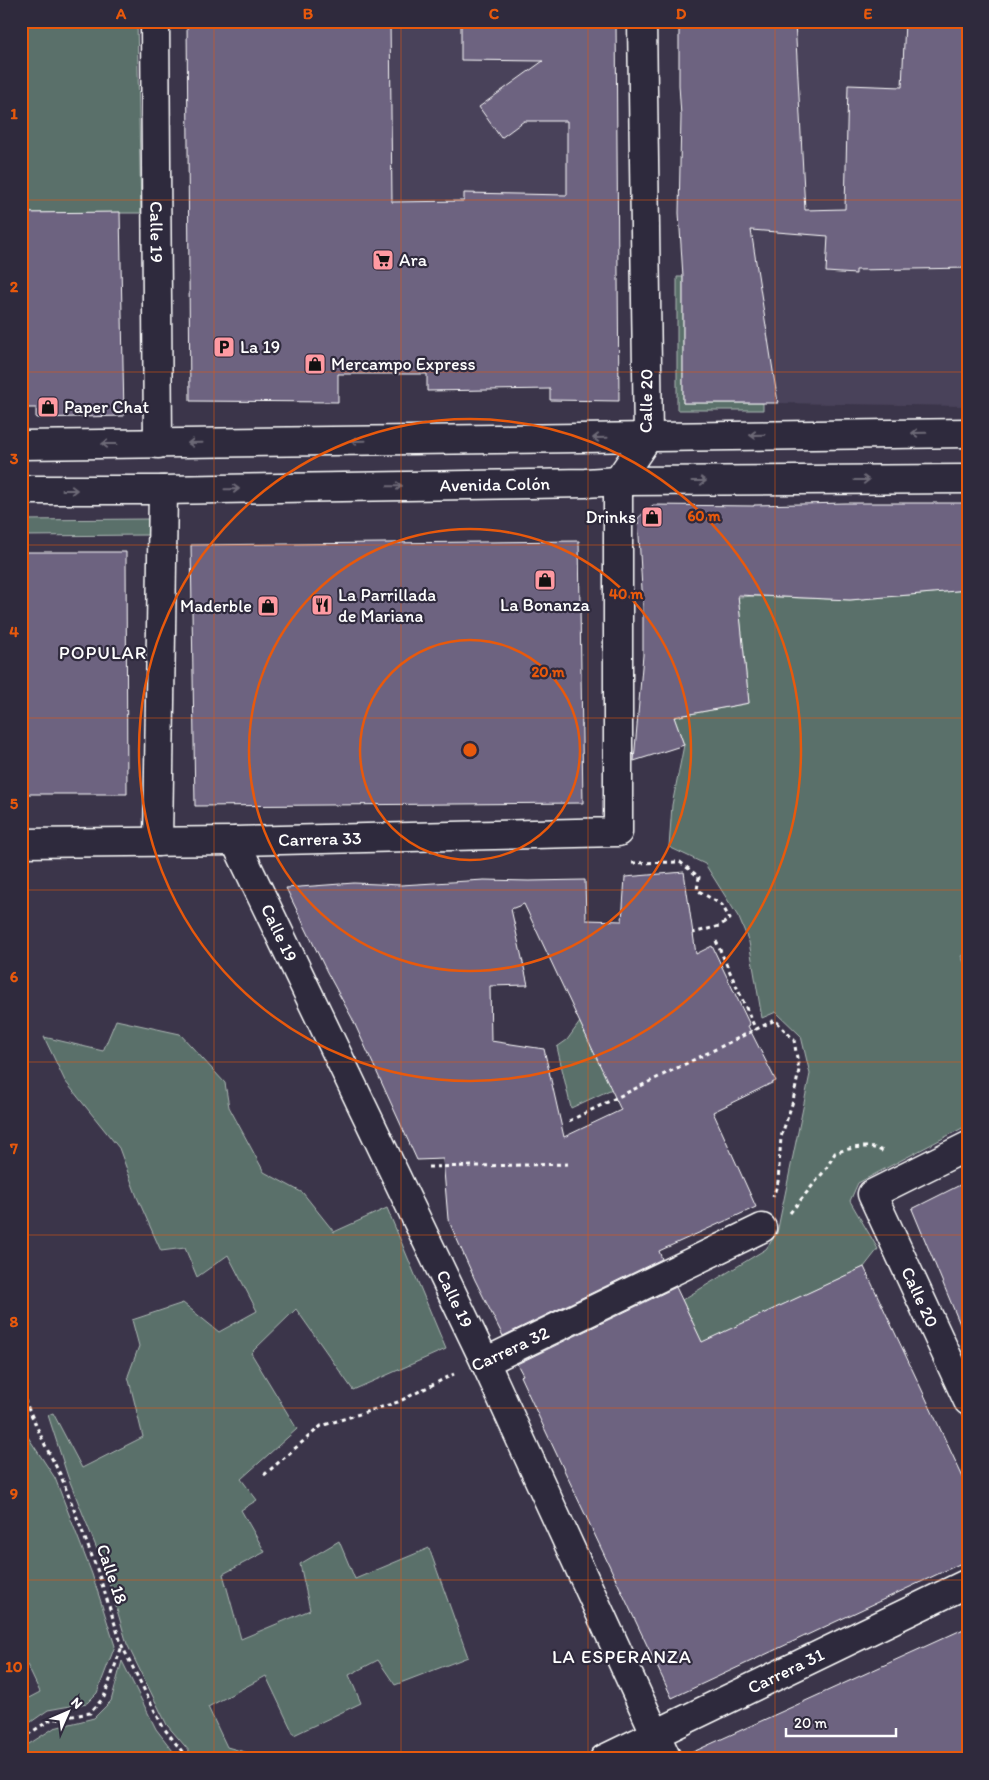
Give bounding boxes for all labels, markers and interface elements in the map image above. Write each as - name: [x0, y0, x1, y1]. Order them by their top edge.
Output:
- text: A: [115, 4, 127, 23]
- text: B: [303, 4, 314, 23]
- text: C: [489, 4, 500, 23]
- text: D: [676, 4, 687, 23]
- text: E: [864, 4, 873, 23]
- text: 1: [10, 104, 18, 123]
- street label: Calle 19: [145, 201, 168, 263]
- supermarket icon: Ara: [371, 248, 395, 272]
- place label: Ara: [399, 249, 428, 271]
- text: 2: [10, 277, 19, 296]
- parking icon: La 19: [212, 335, 236, 359]
- place label: La 19: [240, 336, 280, 358]
- shop icon: Mercampo Express: [303, 352, 327, 376]
- place label: Mercampo Express: [331, 353, 476, 375]
- street label: Calle 20: [634, 369, 658, 433]
- shop icon: Paper Chat: [36, 395, 60, 419]
- place label: Paper Chat: [64, 396, 149, 418]
- one-way arrow: [911, 428, 928, 438]
- one-way arrow: [749, 430, 765, 440]
- one-way arrow: [592, 433, 608, 443]
- one-way arrow: [350, 436, 366, 446]
- one-way arrow: [188, 438, 204, 448]
- one-way arrow: [101, 439, 118, 449]
- text: 3: [10, 449, 19, 468]
- street label: Avenida Colón: [440, 473, 551, 496]
- one-way arrow: [854, 475, 870, 485]
- one-way arrow: [691, 476, 707, 486]
- one-way arrow: [386, 481, 403, 491]
- one-way arrow: [224, 484, 240, 494]
- one-way arrow: [62, 485, 78, 495]
- shop icon: Drinks: [640, 505, 664, 529]
- place label: Drinks: [585, 506, 636, 528]
- text: 60 m: [687, 507, 721, 525]
- shop icon: La Bonanza: [533, 568, 557, 592]
- place label: La Parrillada de Mariana: [338, 584, 436, 627]
- text: 40 m: [609, 585, 644, 603]
- restaurant icon: La Parrillada de Mariana: [310, 593, 334, 617]
- shop icon: Maderble: [256, 594, 280, 618]
- place label: La Bonanza: [500, 594, 591, 616]
- place label: Maderble: [180, 595, 252, 617]
- text: 4: [9, 622, 19, 641]
- district label: POPULAR: [59, 641, 147, 664]
- text: 20 m: [531, 663, 565, 681]
- centre of rings: [461, 741, 479, 759]
- text: 5: [10, 794, 19, 813]
- street label: Carrera 33: [278, 827, 362, 851]
- street label: Calle 19: [256, 900, 302, 965]
- text: 6: [10, 967, 19, 986]
- text: 7: [9, 1139, 18, 1158]
- street label: Calle 20: [896, 1263, 943, 1331]
- street label: Calle 19: [432, 1266, 478, 1332]
- text: 8: [10, 1312, 19, 1331]
- street label: Carrera 32: [468, 1321, 553, 1377]
- text: 9: [10, 1484, 18, 1503]
- street label: Calle 18: [92, 1541, 133, 1607]
- street label: Carrera 31: [744, 1643, 828, 1699]
- district label: LA ESPERANZA: [552, 1645, 692, 1668]
- text: 10: [5, 1657, 23, 1676]
- north arrow: [42, 1688, 92, 1738]
- text: N: [67, 1694, 86, 1713]
- scale bar: [786, 1705, 896, 1737]
- text: 20 m: [794, 1714, 828, 1732]

